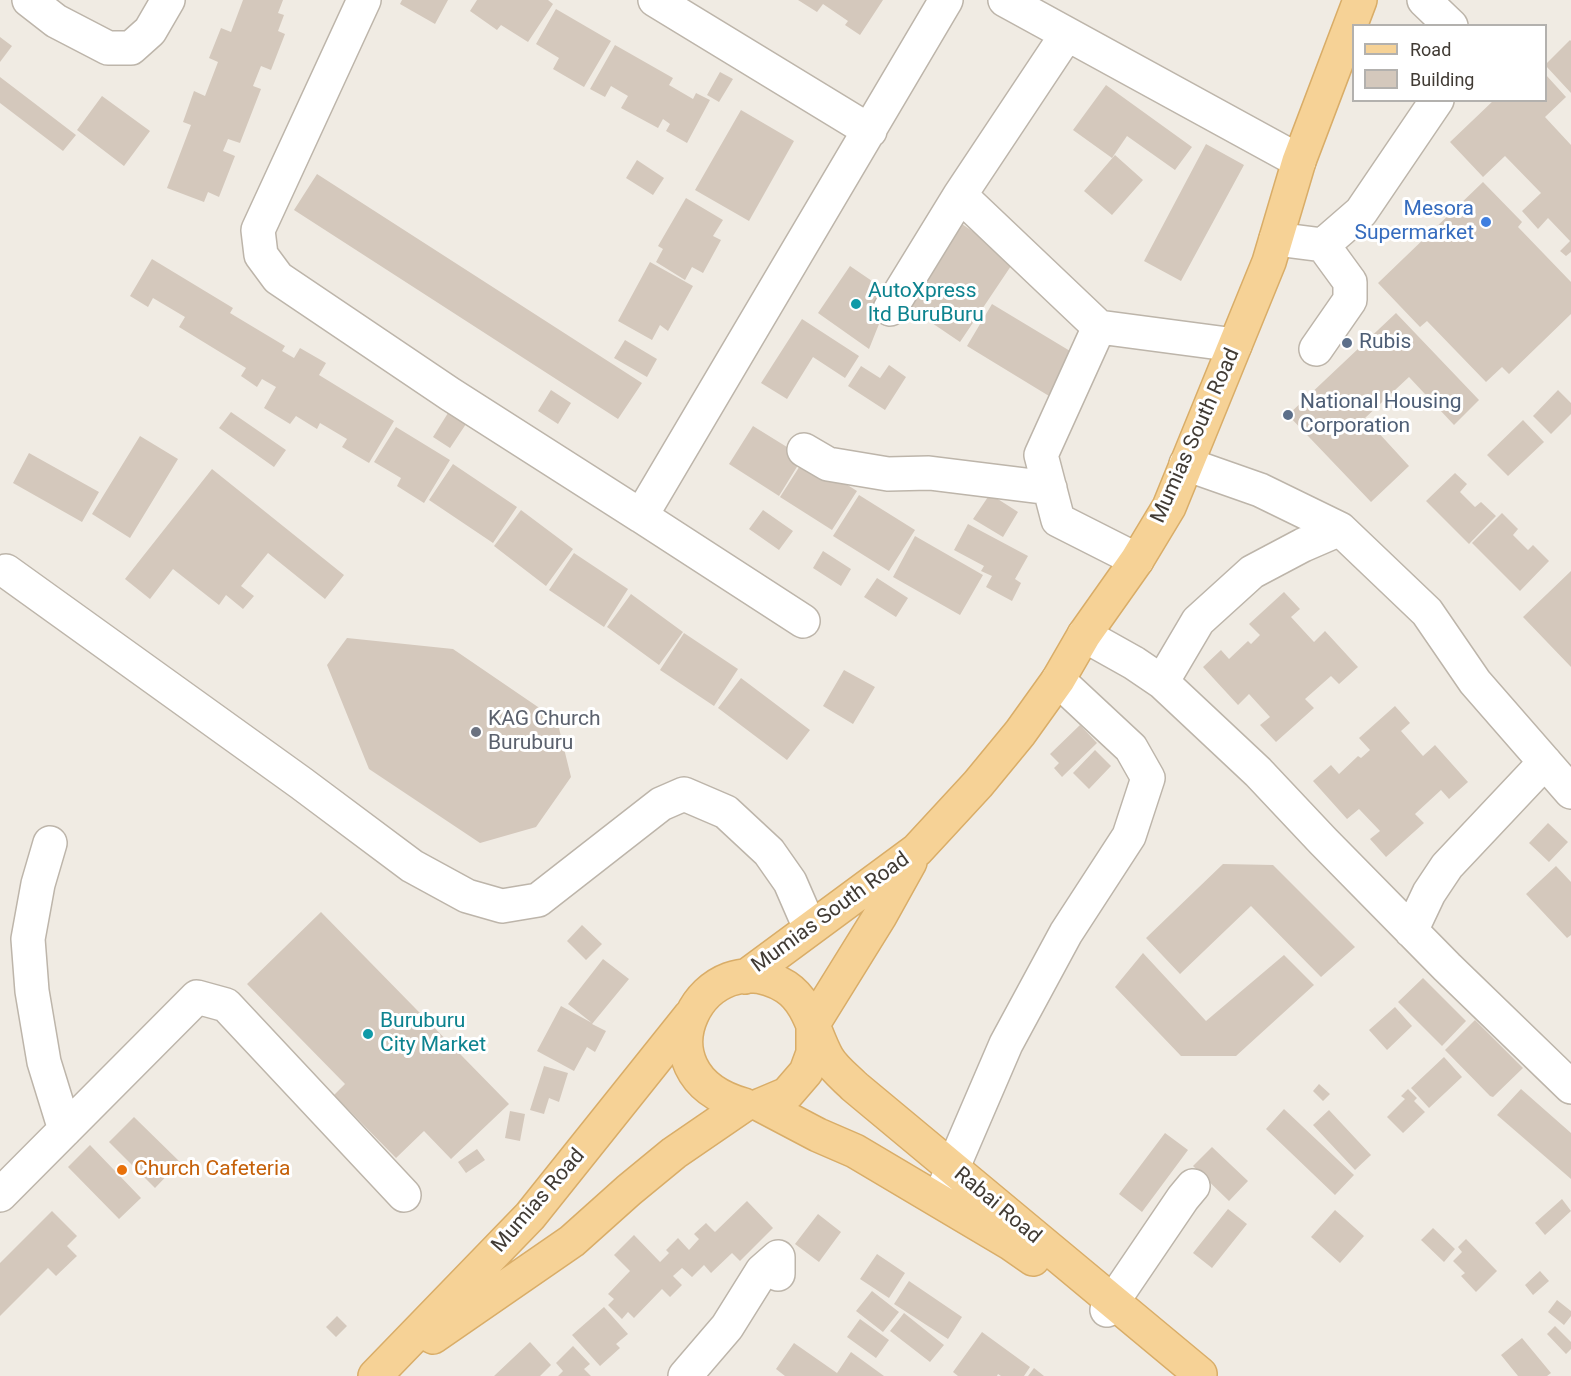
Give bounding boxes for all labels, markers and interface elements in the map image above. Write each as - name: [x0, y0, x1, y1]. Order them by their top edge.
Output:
- legend: [1352, 24, 1547, 102]
- text: Road: [1410, 39, 1451, 60]
- text: Building: [1410, 69, 1474, 90]
- place label: Mesora Supermarket: [1355, 197, 1474, 247]
- marker: Mesora Supermarket: [1479, 215, 1493, 229]
- place label: AutoXpress ltd BuruBuru: [868, 279, 984, 329]
- marker: AutoXpress ltd BuruBuru: [849, 297, 863, 311]
- place label: Rubis: [1359, 330, 1411, 356]
- marker: Rubis: [1340, 336, 1354, 350]
- street label: Mumias South Road: [1146, 345, 1246, 527]
- place label: National Housing Corporation: [1300, 390, 1462, 440]
- marker: National Housing Corporation: [1281, 408, 1295, 422]
- place label: KAG Church Buruburu: [488, 707, 601, 757]
- marker: KAG Church Buruburu: [469, 725, 483, 739]
- street label: Mumias South Road: [747, 847, 915, 979]
- place label: Buruburu City Market: [380, 1009, 486, 1059]
- marker: Buruburu City Market: [361, 1027, 375, 1041]
- street label: Mumias Road: [487, 1144, 591, 1258]
- place label: Church Cafeteria: [134, 1157, 290, 1183]
- street label: Rabai Road: [948, 1162, 1046, 1250]
- marker: Church Cafeteria: [115, 1163, 129, 1177]

